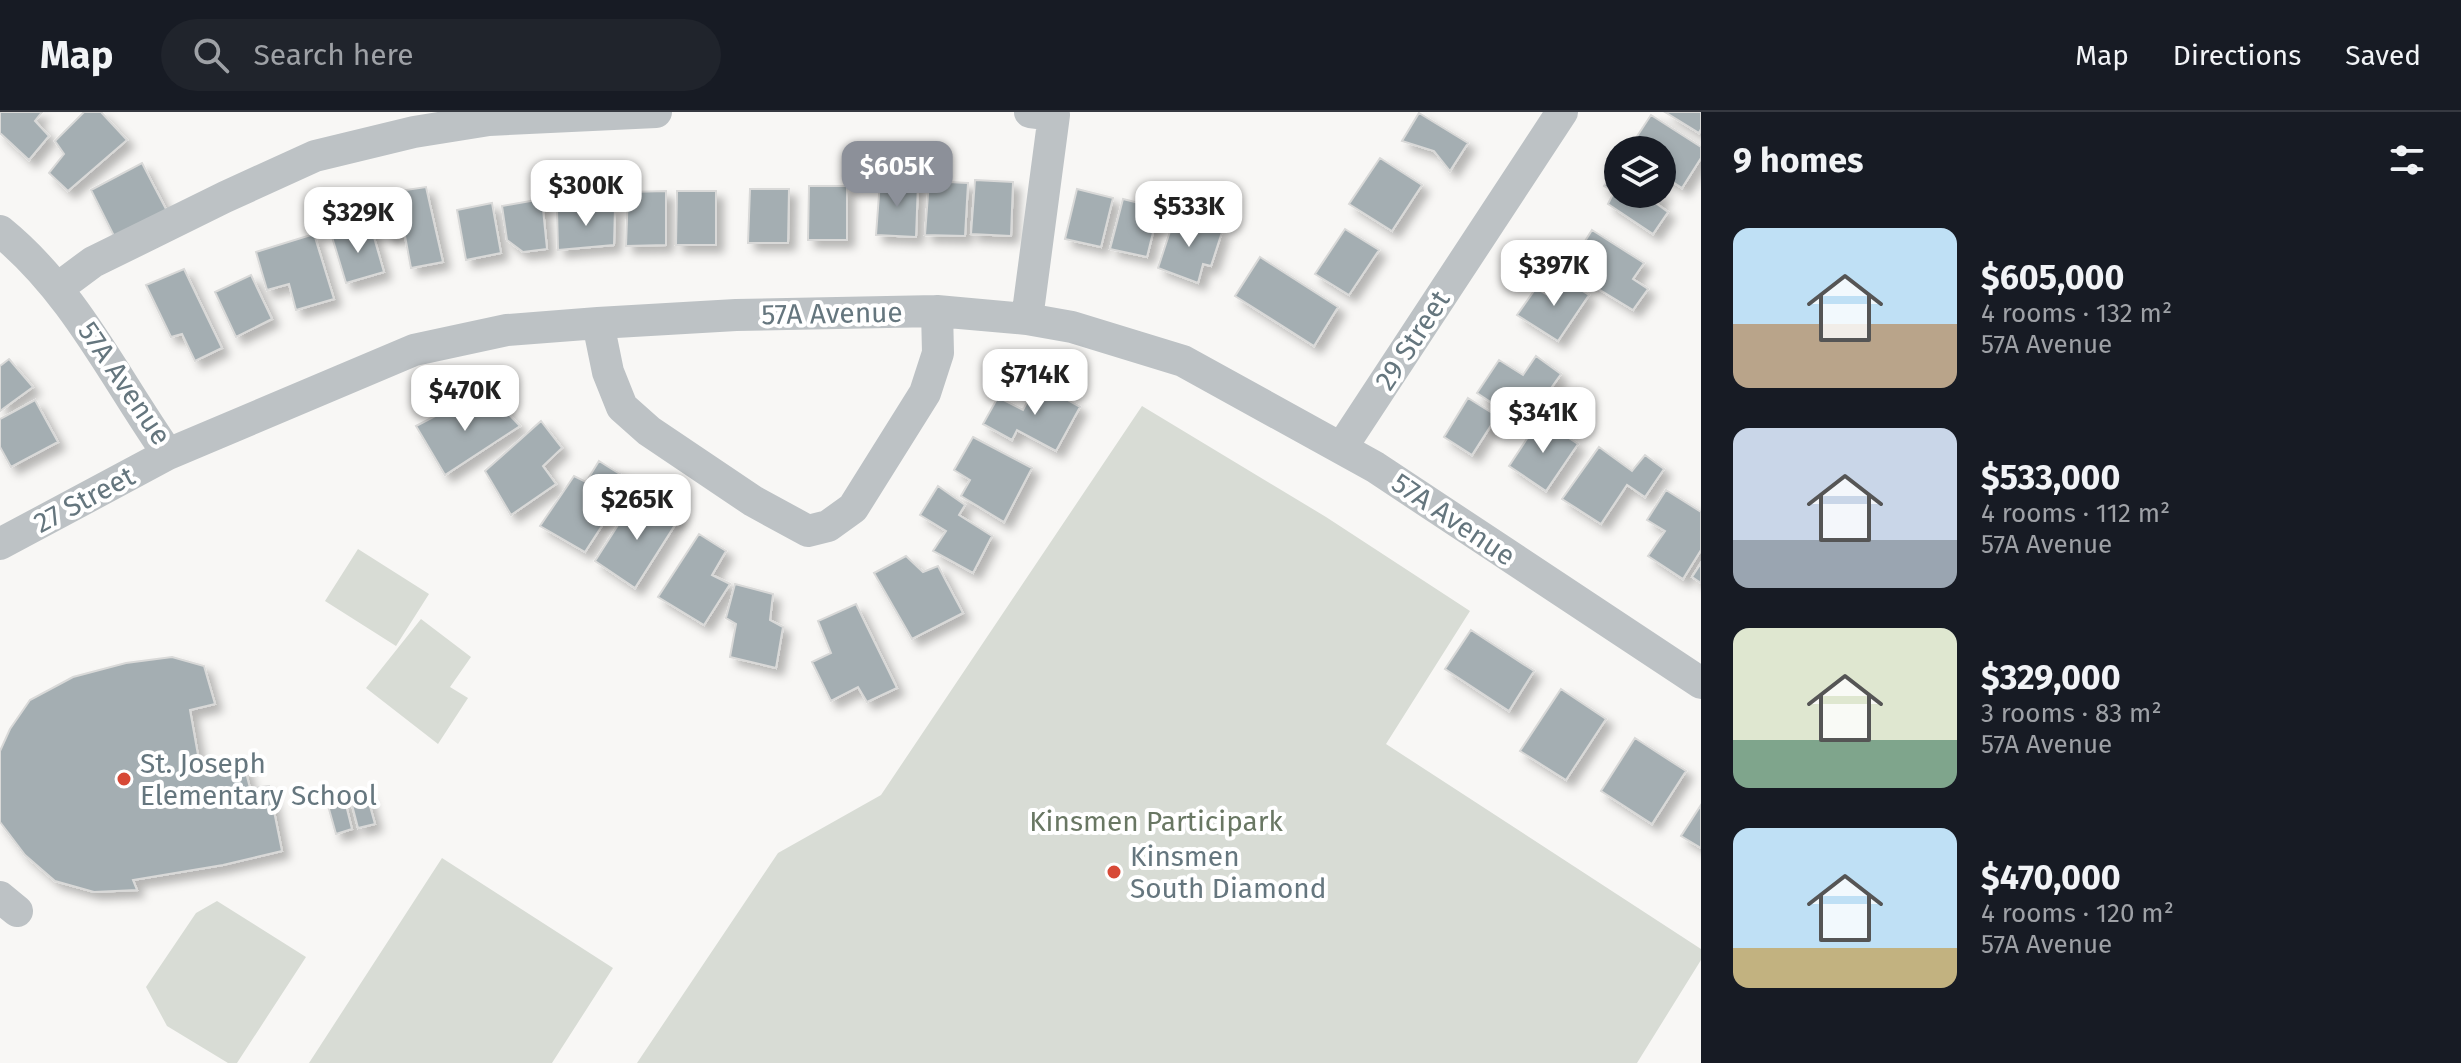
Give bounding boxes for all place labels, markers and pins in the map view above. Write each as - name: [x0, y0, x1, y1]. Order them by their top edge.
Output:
- pin: $605K: [841, 141, 953, 209]
- pin: $300K: [530, 160, 642, 228]
- pin: $533K: [1133, 181, 1245, 249]
- pin: $329K: [302, 187, 414, 255]
- pin: $397K: [1498, 240, 1610, 308]
- pin: $714K: [979, 349, 1091, 417]
- pin: $470K: [409, 365, 521, 433]
- pin: $341K: [1487, 387, 1599, 455]
- pin: $265K: [581, 474, 693, 542]
- place label: St. Joseph Elementary School: [140, 747, 377, 812]
- marker: St. Joseph Elementary School: [115, 770, 133, 788]
- place label: Kinsmen South Diamond: [1130, 840, 1327, 905]
- marker: Kinsmen South Diamond: [1105, 863, 1123, 881]

